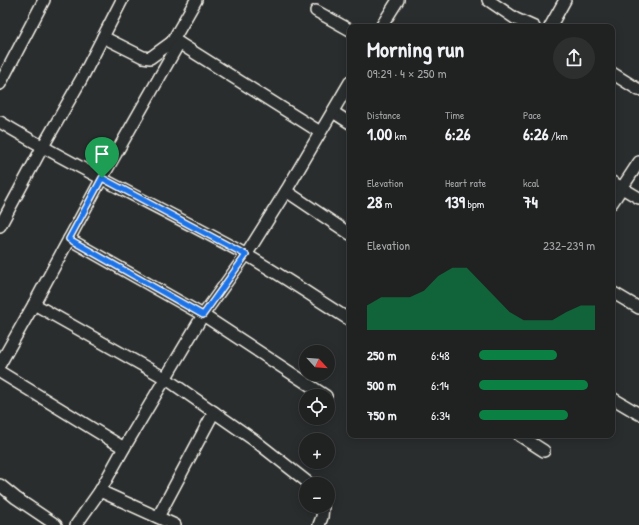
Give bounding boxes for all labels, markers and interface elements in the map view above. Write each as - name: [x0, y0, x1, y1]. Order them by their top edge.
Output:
- text: Morning run: [367, 34, 464, 64]
- button: share: [553, 37, 595, 79]
- text: 09:29 · 4 × 250 m: [367, 64, 447, 82]
- text: Distance: [367, 108, 401, 122]
- text: Time: [445, 108, 464, 122]
- text: Pace: [523, 108, 541, 122]
- text: 1.00: [367, 122, 392, 145]
- text: 6:26: [445, 122, 470, 145]
- text: 6:26: [523, 122, 548, 145]
- text: km: [392, 129, 407, 143]
- text: /km: [548, 129, 568, 143]
- pin: [85, 137, 119, 178]
- icon: arrive: [91, 143, 113, 165]
- text: Elevation: [367, 176, 404, 190]
- text: Heart rate: [445, 176, 486, 190]
- text: kcal: [523, 176, 539, 190]
- text: 28: [367, 190, 382, 213]
- text: 139: [445, 190, 465, 213]
- text: 74: [523, 190, 538, 213]
- text: m: [382, 197, 392, 211]
- text: bpm: [465, 197, 484, 211]
- text: Elevation: [367, 236, 410, 254]
- text: 232–239 m: [543, 236, 595, 254]
- north arrow: [299, 345, 335, 381]
- map controls: [299, 345, 335, 513]
- text: 250 m: [367, 346, 396, 364]
- text: 6:48: [431, 346, 450, 364]
- text: 500 m: [367, 376, 396, 394]
- text: 6:14: [431, 376, 449, 394]
- button: locate: [299, 389, 335, 425]
- text: 750 m: [367, 406, 397, 424]
- text: 6:34: [431, 406, 450, 424]
- button: +: [299, 433, 335, 469]
- button: −: [299, 477, 335, 513]

